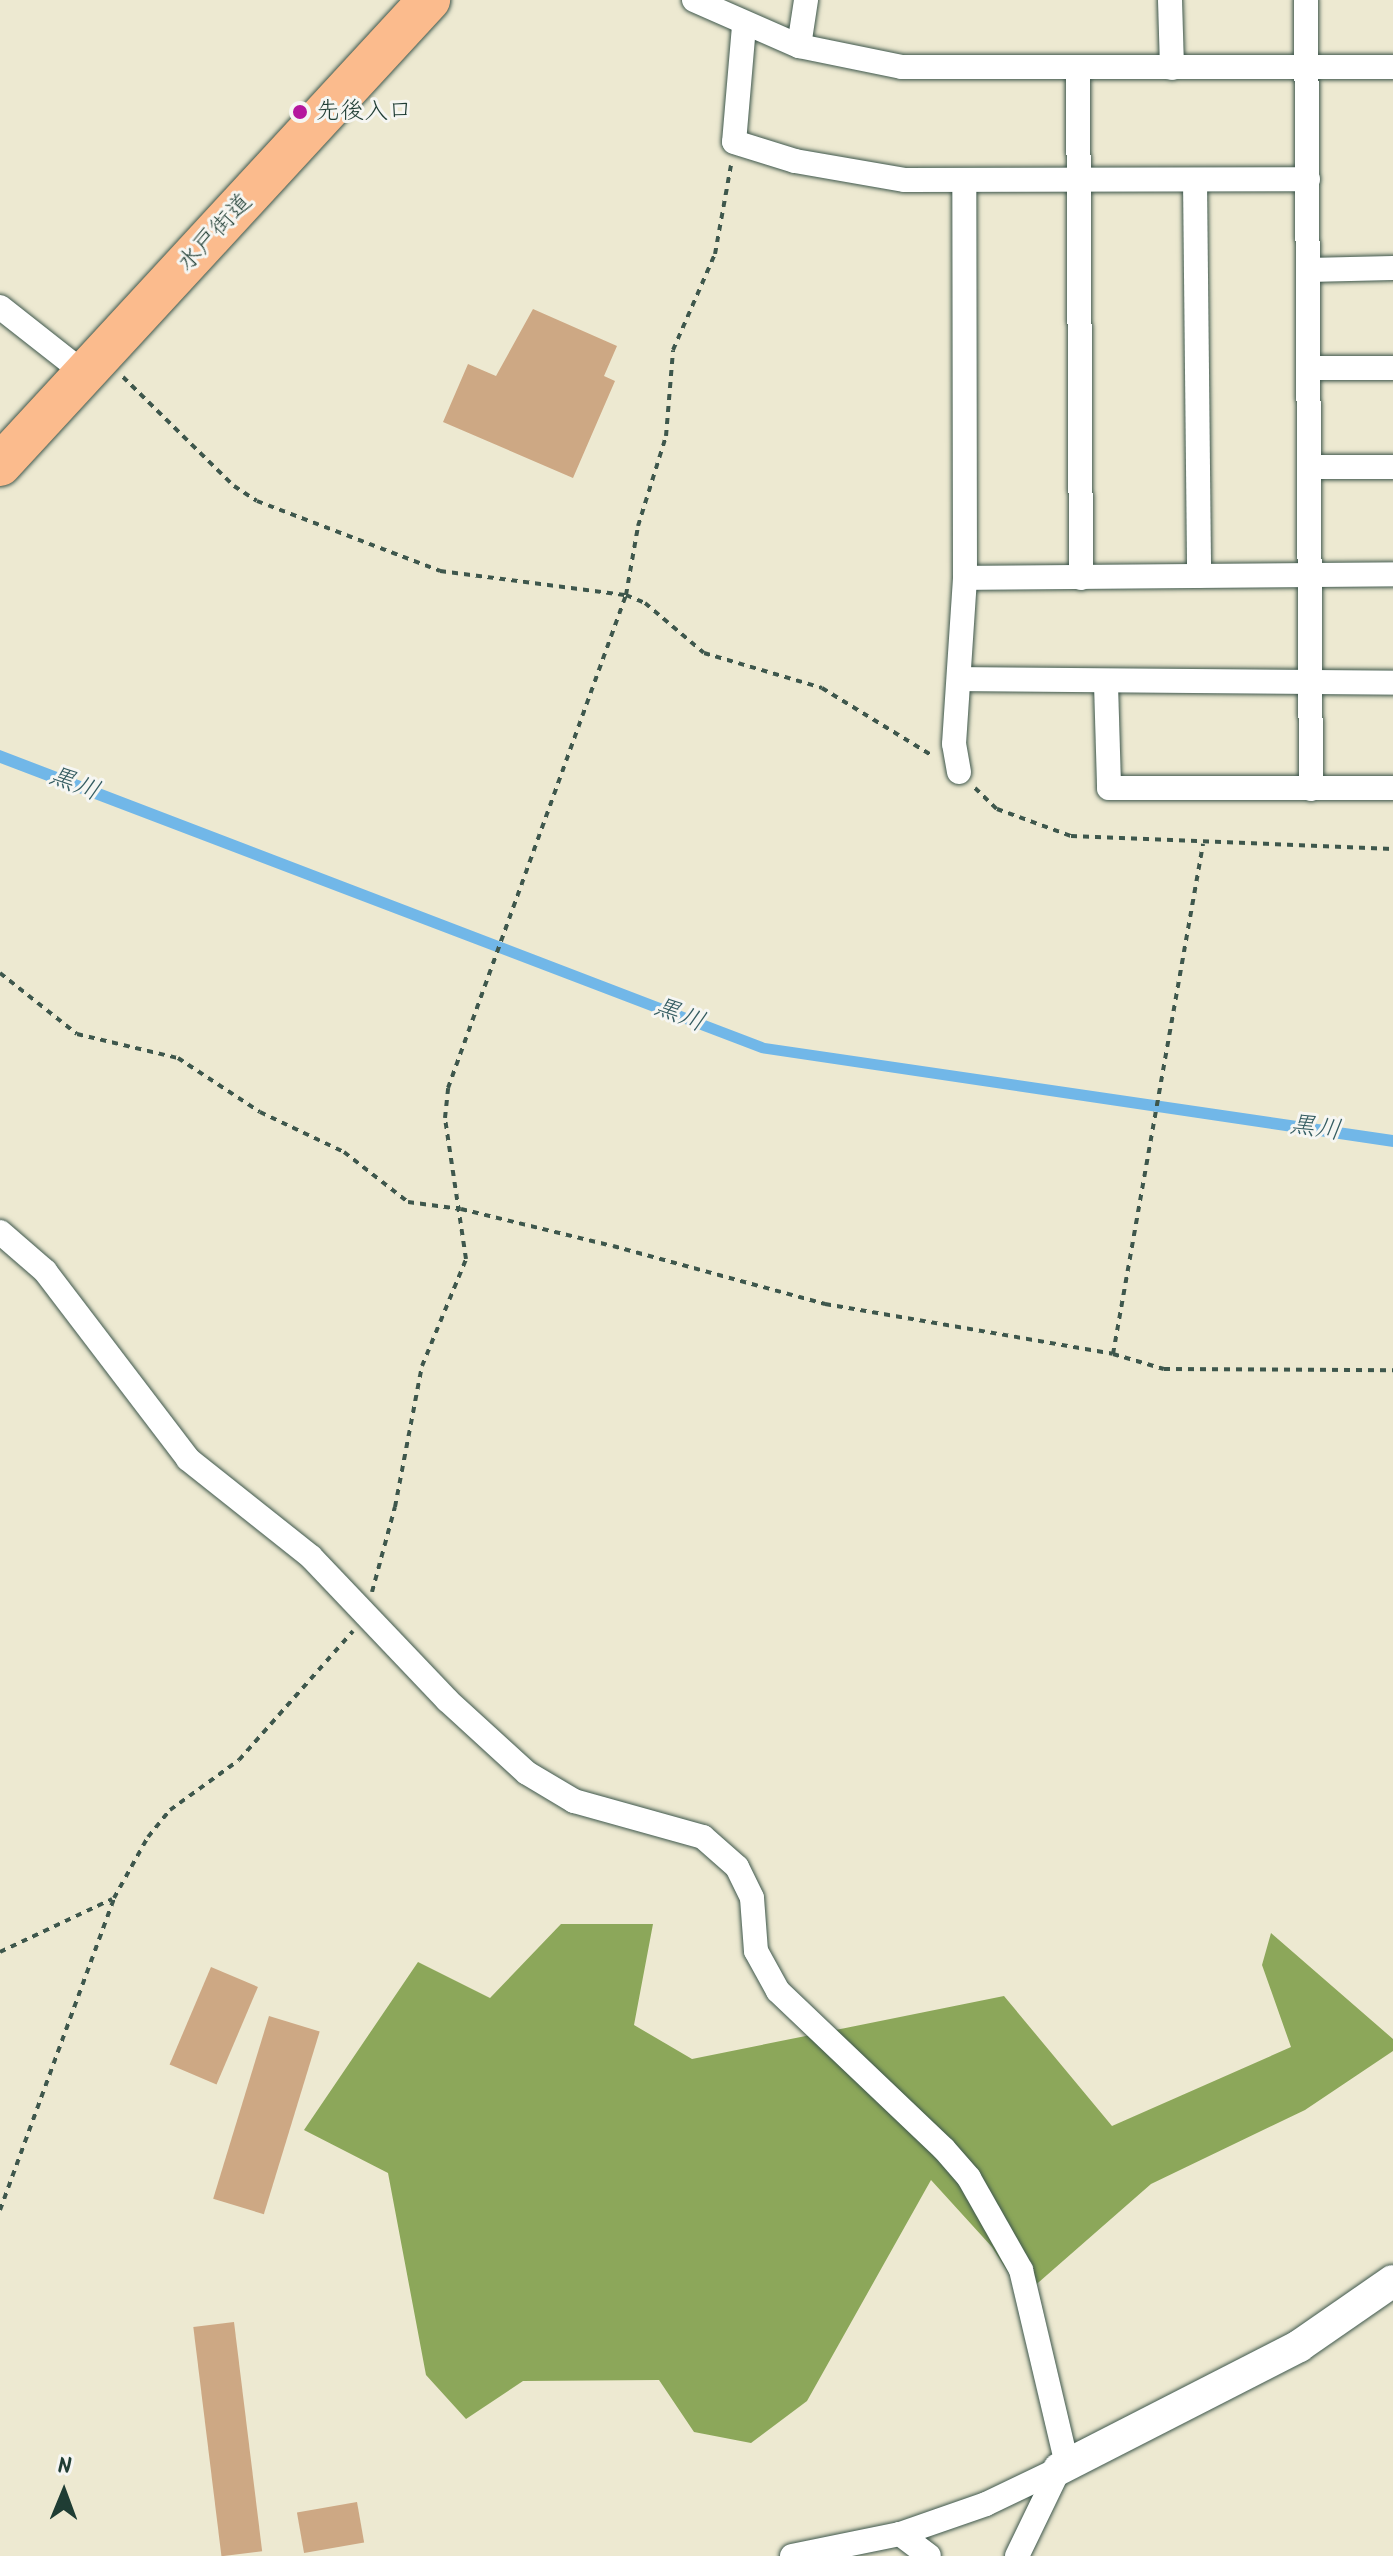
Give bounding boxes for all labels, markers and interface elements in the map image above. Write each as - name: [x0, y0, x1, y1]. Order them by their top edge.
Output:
- place label: 先後入口: [316, 98, 412, 126]
- marker: 先後入口: [291, 103, 309, 121]
- street label: 水戸街道: [172, 188, 258, 278]
- water label: 黒川: [44, 761, 104, 809]
- water label: 黒川: [649, 992, 709, 1040]
- water label: 黒川: [1287, 1110, 1343, 1148]
- text: N: [57, 2450, 72, 2485]
- north arrow: [24, 2452, 104, 2532]

